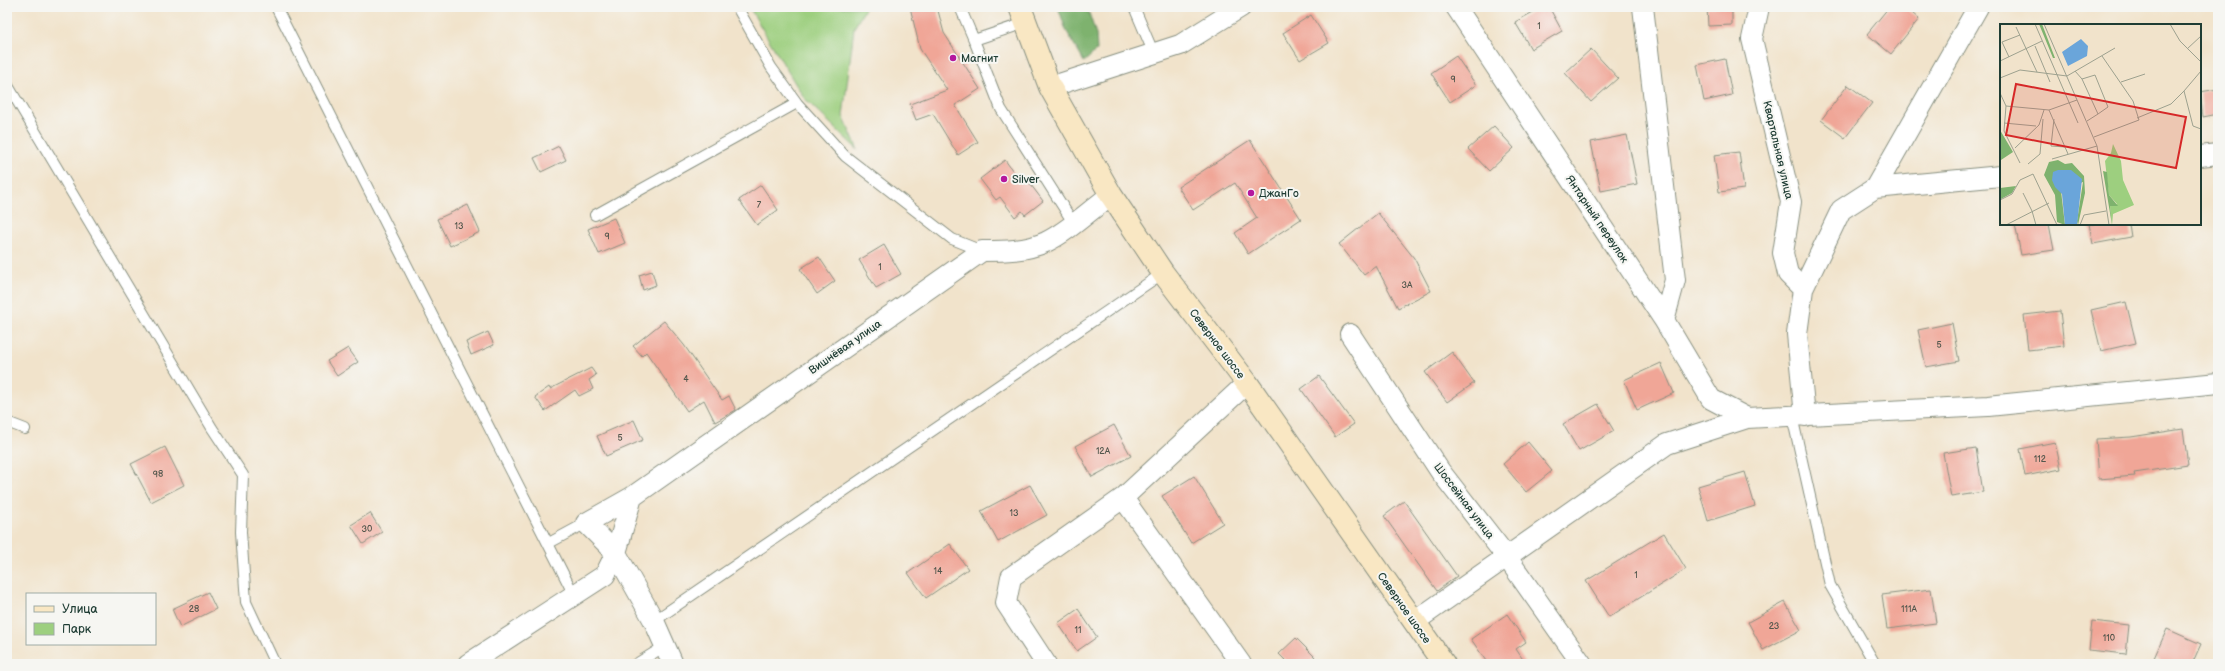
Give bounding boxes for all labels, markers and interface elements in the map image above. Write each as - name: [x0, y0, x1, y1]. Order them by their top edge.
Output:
- house number: 1: [1537, 21, 1541, 32]
- inset map: [2000, 24, 2201, 225]
- place label: Магнит: [961, 52, 998, 65]
- marker: Магнит: [948, 53, 958, 63]
- house number: 9: [1450, 74, 1456, 85]
- street label: Квартальная улица: [1760, 99, 1796, 201]
- place label: Silver: [1012, 173, 1040, 186]
- street label: Янтарный переулок: [1563, 173, 1631, 265]
- marker: Silver: [999, 174, 1009, 184]
- place label: ДжанГо: [1259, 187, 1299, 200]
- marker: ДжанГо: [1246, 188, 1256, 198]
- house number: 7: [757, 200, 762, 211]
- house number: 13: [454, 221, 464, 232]
- house number: 9: [604, 231, 610, 242]
- house number: 1: [878, 262, 882, 273]
- house number: 3А: [1402, 280, 1413, 291]
- street label: Северное шоссе: [1187, 307, 1247, 381]
- street label: Вишнёвая улица: [806, 317, 884, 377]
- house number: 5: [1936, 340, 1942, 351]
- house number: 4: [683, 374, 689, 385]
- house number: 5: [617, 433, 623, 444]
- house number: 12А: [1096, 446, 1111, 457]
- house number: 112: [2034, 454, 2047, 465]
- street label: Шоссейная улица: [1431, 460, 1497, 542]
- house number: 98: [153, 469, 163, 480]
- house number: 13: [1009, 508, 1019, 519]
- house number: 30: [362, 524, 372, 535]
- house number: 14: [934, 566, 943, 577]
- street label: Северное шоссе: [1375, 570, 1433, 646]
- house number: 1: [1634, 570, 1638, 581]
- legend: [26, 593, 156, 645]
- text: Улица: [62, 602, 98, 617]
- house number: 28: [189, 604, 199, 615]
- house number: 111А: [1901, 604, 1917, 615]
- house number: 23: [1769, 621, 1780, 632]
- text: Парк: [62, 622, 92, 637]
- house number: 11: [1075, 625, 1081, 636]
- house number: 110: [2103, 633, 2115, 644]

